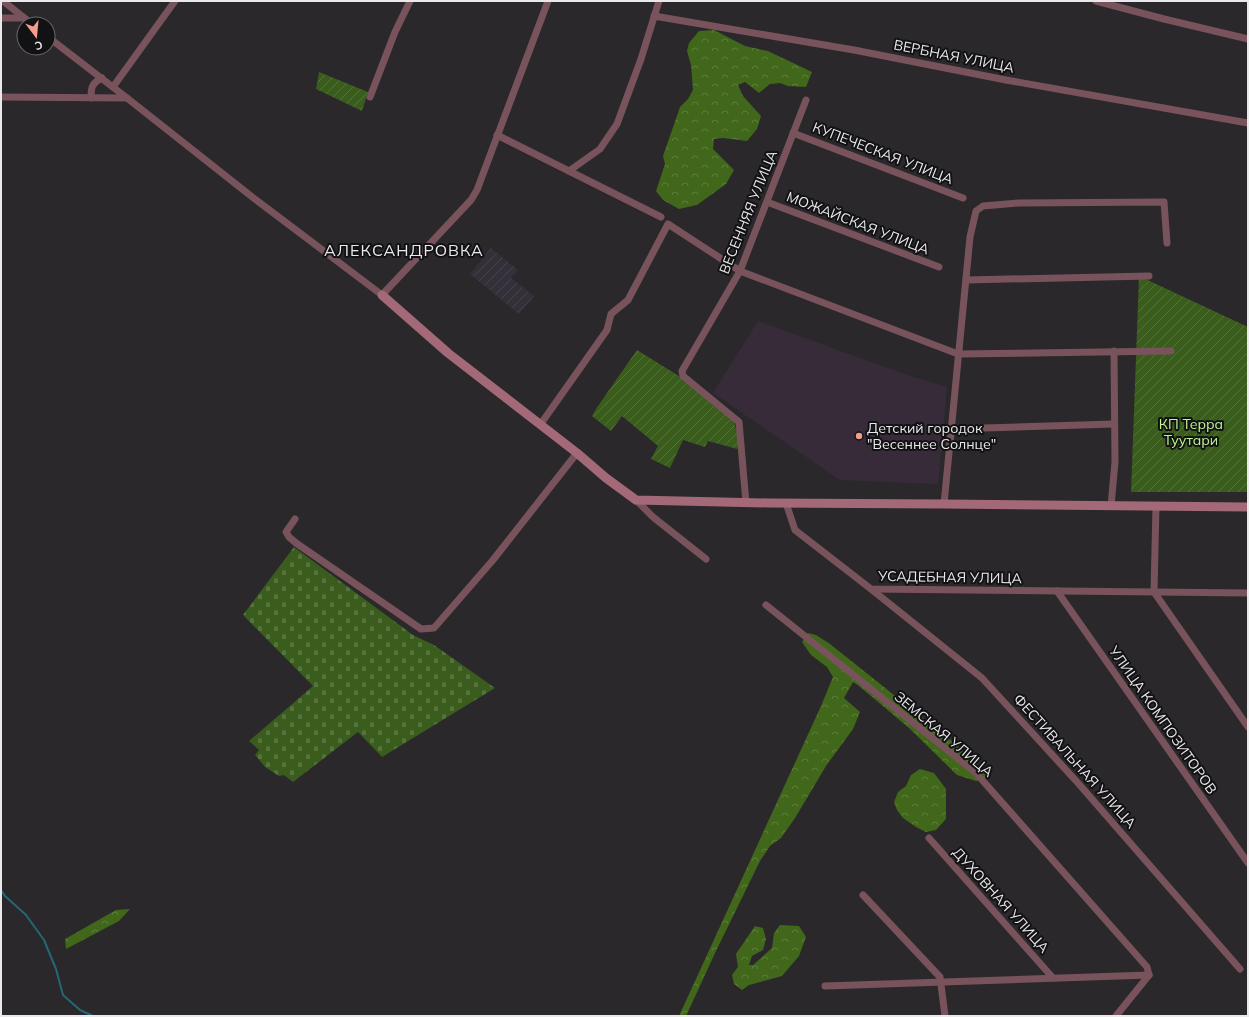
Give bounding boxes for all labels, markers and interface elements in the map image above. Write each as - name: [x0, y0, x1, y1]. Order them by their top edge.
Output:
- north arrow: [16, 16, 56, 56]
- street label: ВЕРБНАЯ УЛИЦА: [892, 35, 1017, 77]
- text: С: [33, 38, 44, 54]
- street label: КУПЕЧЕСКАЯ УЛИЦА: [810, 118, 957, 188]
- street label: ВЕСЕННЯЯ УЛИЦА: [715, 147, 781, 276]
- street label: МОЖАЙСКАЯ УЛИЦА: [784, 187, 933, 259]
- district label: АЛЕКСАНДРОВКА: [324, 240, 484, 260]
- park label: КП Терра Туутари: [1159, 415, 1223, 449]
- place label: Детский городок "Весеннее Солнце": [867, 419, 996, 453]
- marker: Детский городок "Весеннее Солнце": [854, 431, 864, 441]
- street label: УСАДЕБНАЯ УЛИЦА: [877, 567, 1023, 587]
- street label: УЛИЦА КОМПОЗИТОРОВ: [1104, 642, 1221, 798]
- street label: ЗЕМСКАЯ УЛИЦА: [891, 687, 998, 781]
- street label: ФЕСТИВАЛЬНАЯ УЛИЦА: [1010, 690, 1141, 832]
- street label: ДУХОВНАЯ УЛИЦА: [949, 843, 1054, 957]

